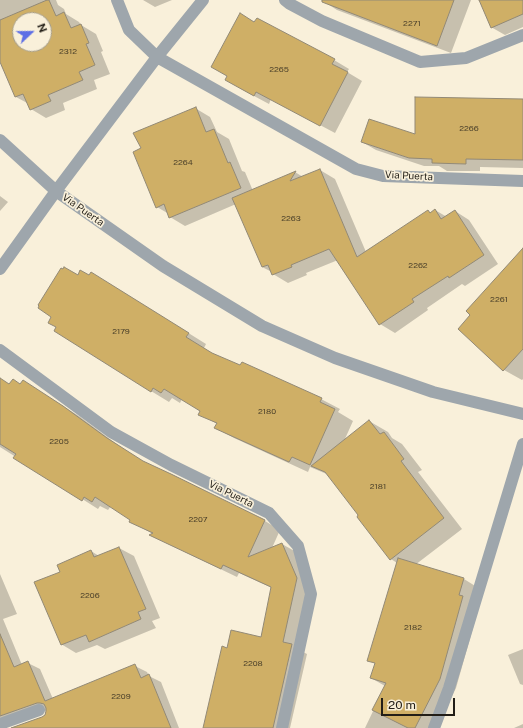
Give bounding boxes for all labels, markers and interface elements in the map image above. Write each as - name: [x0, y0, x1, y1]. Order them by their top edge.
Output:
- north arrow: [12, 12, 52, 52]
- house number: 2271: [403, 19, 421, 29]
- text: N: [35, 22, 49, 34]
- house number: 2312: [59, 47, 77, 57]
- house number: 2265: [269, 65, 289, 75]
- house number: 2266: [459, 124, 479, 134]
- house number: 2264: [173, 158, 193, 168]
- street label: Via Puerta: [385, 169, 433, 183]
- street label: Via Puerta: [60, 191, 106, 229]
- house number: 2263: [281, 214, 301, 224]
- house number: 2262: [408, 261, 428, 271]
- house number: 2261: [490, 295, 508, 305]
- house number: 2179: [112, 327, 130, 337]
- house number: 2180: [258, 407, 276, 417]
- house number: 2205: [49, 437, 69, 447]
- street label: Via Puerta: [207, 478, 255, 510]
- house number: 2181: [370, 482, 386, 492]
- house number: 2207: [188, 515, 208, 525]
- house number: 2206: [80, 591, 100, 601]
- house number: 2182: [404, 623, 422, 633]
- house number: 2208: [243, 659, 263, 669]
- scale bar: [383, 690, 457, 716]
- house number: 2209: [111, 692, 131, 702]
- text: 20 m: [388, 698, 416, 712]

